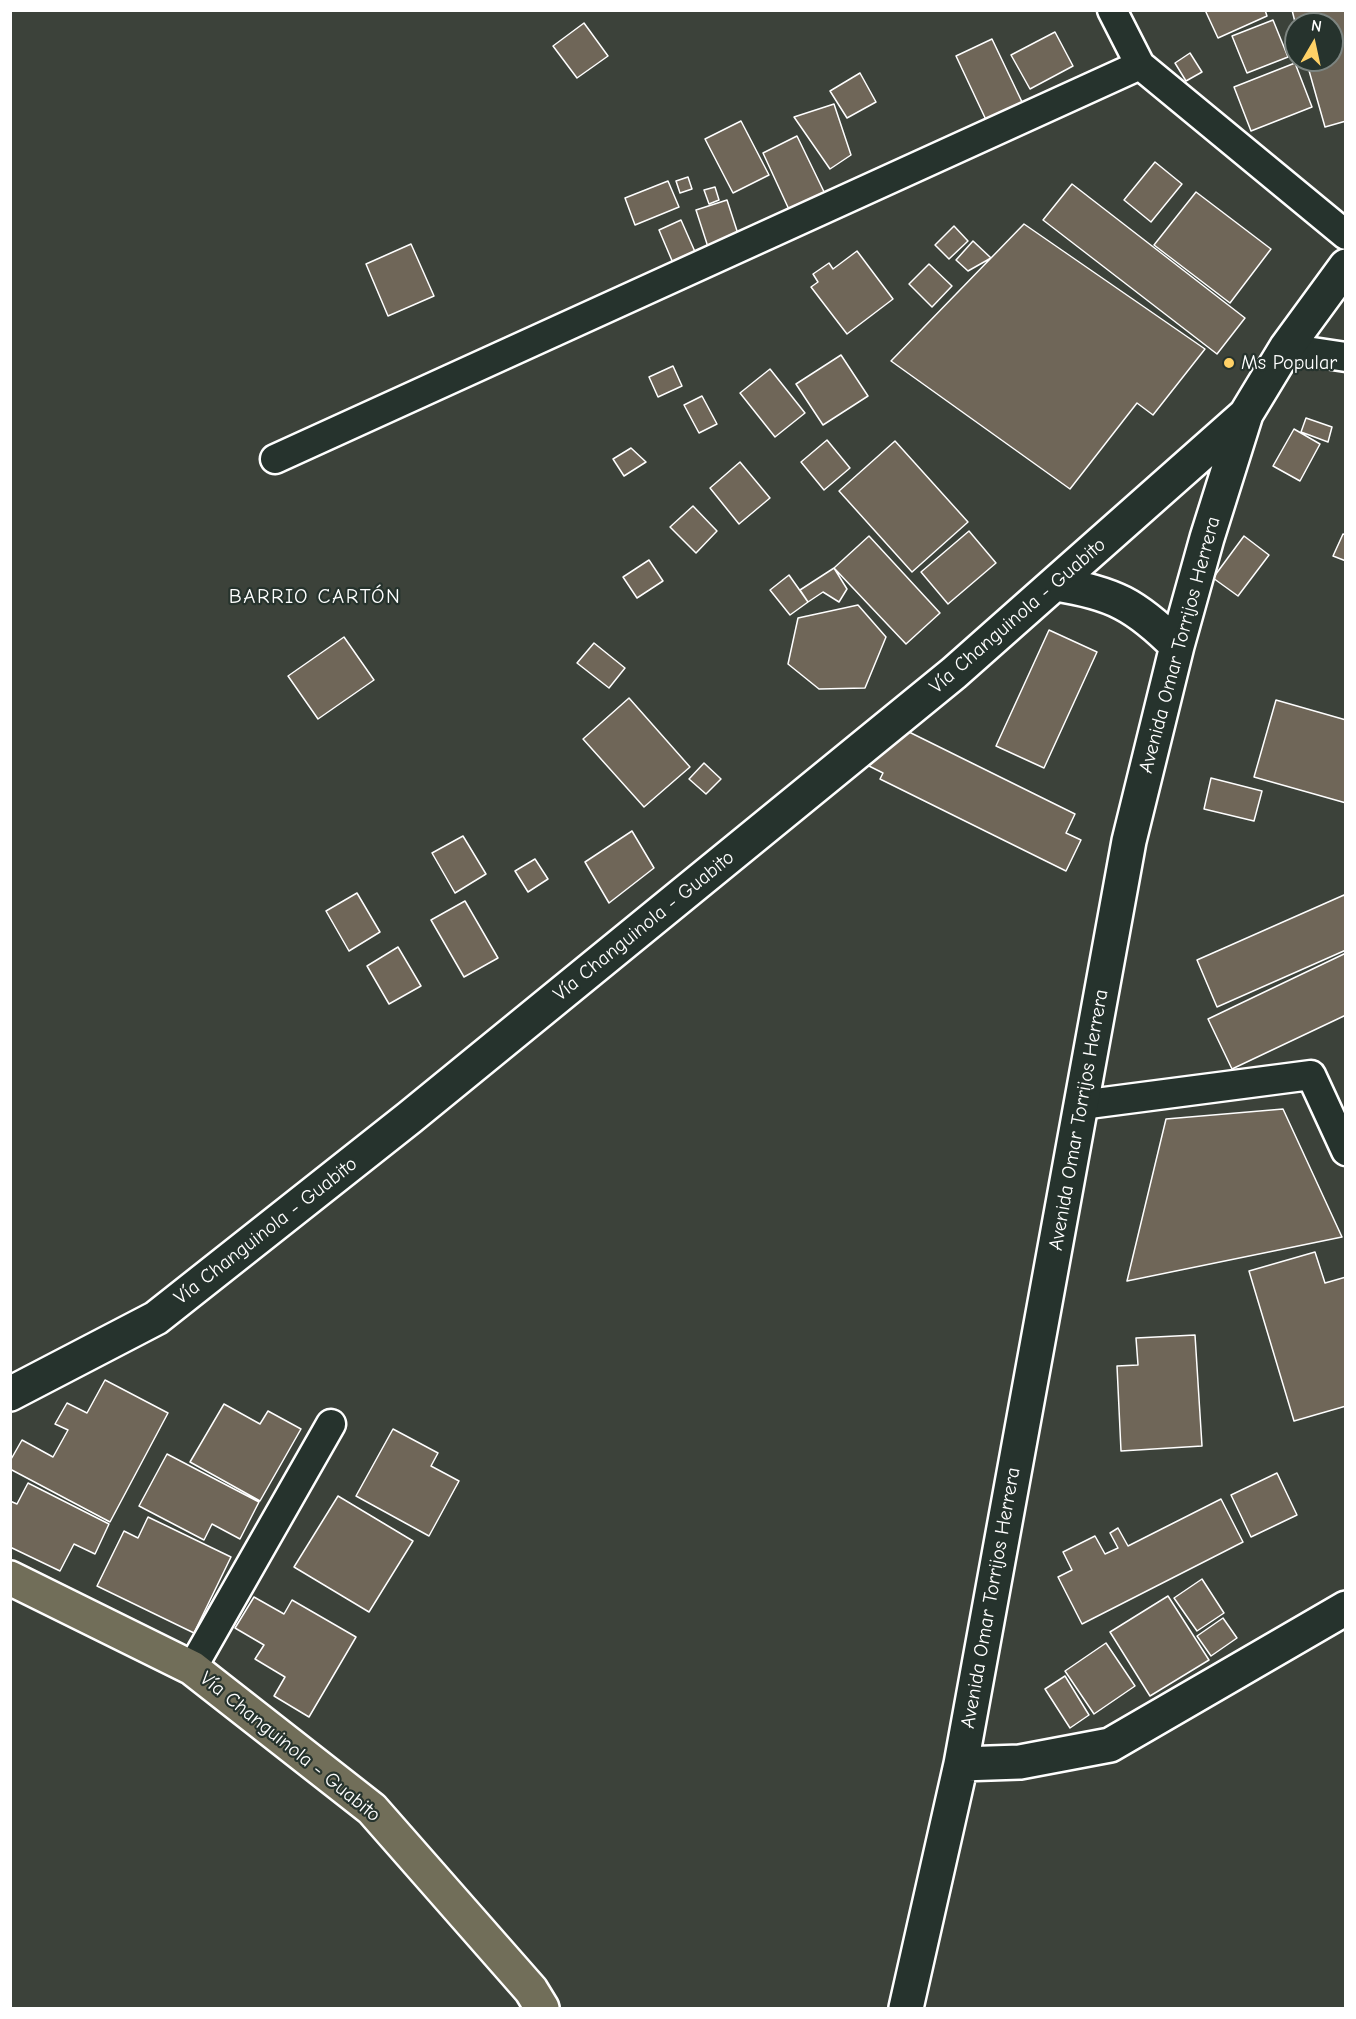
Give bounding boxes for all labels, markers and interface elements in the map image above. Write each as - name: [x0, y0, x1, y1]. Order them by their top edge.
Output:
- north arrow: [1284, 12, 1344, 72]
- text: N: [1310, 16, 1323, 36]
- place label: Ms Popular: [1241, 351, 1337, 375]
- marker: Ms Popular: [1222, 356, 1236, 370]
- street label: Avenida Omar Torrijos Herrera: [1134, 514, 1226, 776]
- street label: Vía Changuinola - Guabito: [925, 533, 1111, 699]
- district label: BARRIO CARTÓN: [229, 584, 401, 610]
- street label: Vía Changuinola - Guabito: [549, 846, 739, 1006]
- street label: Avenida Omar Torrijos Herrera: [1044, 988, 1114, 1252]
- street label: Vía Changuinola - Guabito: [170, 1152, 362, 1310]
- street label: Avenida Omar Torrijos Herrera: [956, 1466, 1026, 1730]
- street label: Vía Changuinola - Guabito: [195, 1667, 385, 1827]

